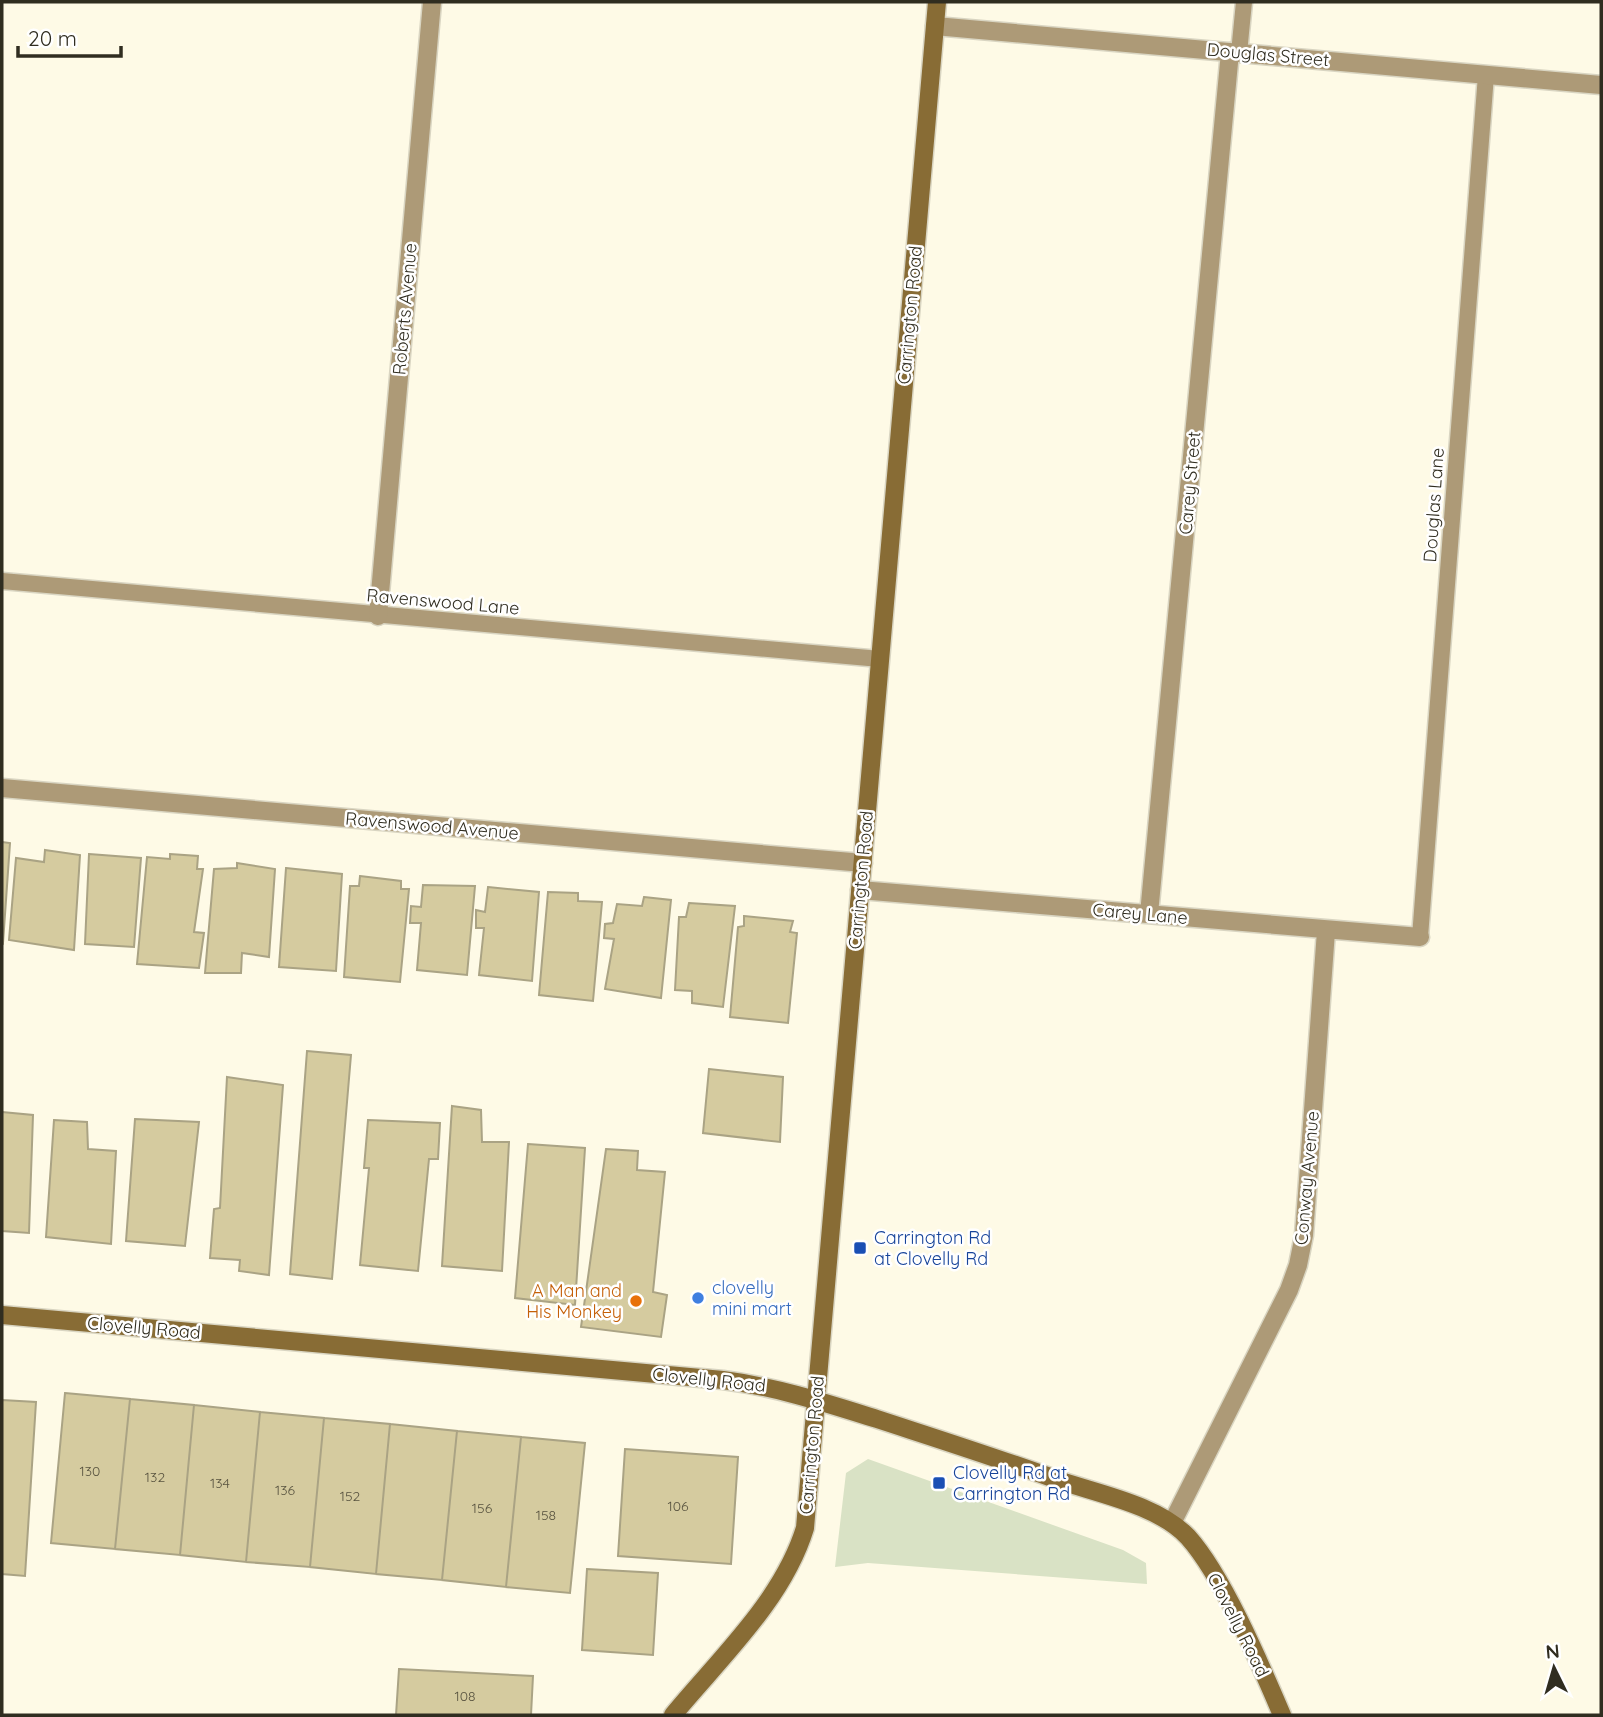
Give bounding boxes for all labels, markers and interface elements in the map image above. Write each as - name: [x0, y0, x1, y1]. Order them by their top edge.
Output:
- scale bar: [18, 14, 121, 58]
- text: 20 m: [28, 25, 77, 51]
- street label: Douglas Street: [1206, 38, 1330, 71]
- street label: Roberts Avenue: [387, 242, 422, 376]
- street label: Carrington Road: [892, 245, 927, 385]
- street label: Carey Street: [1174, 430, 1205, 536]
- street label: Douglas Lane: [1418, 447, 1449, 563]
- street label: Ravenswood Lane: [366, 583, 520, 620]
- street label: Ravenswood Avenue: [344, 806, 520, 845]
- street label: Carrington Road: [843, 810, 878, 950]
- street label: Carey Lane: [1091, 898, 1189, 929]
- street label: Conway Avenue: [1289, 1110, 1324, 1246]
- place label: Carrington Rd at Clovelly Rd: [874, 1226, 991, 1270]
- marker: Carrington Rd at Clovelly Rd: [852, 1240, 868, 1256]
- place label: clovelly mini mart: [712, 1276, 792, 1320]
- place label: A Man and His Monkey: [526, 1279, 622, 1323]
- marker: clovelly mini mart: [690, 1290, 706, 1306]
- marker: A Man and His Monkey: [628, 1293, 644, 1309]
- street label: Clovelly Road: [86, 1311, 202, 1344]
- street label: Clovelly Road: [651, 1362, 767, 1397]
- street label: Carrington Road: [794, 1375, 829, 1515]
- place label: Clovelly Rd at Carrington Rd: [953, 1461, 1070, 1505]
- house number: 130: [80, 1462, 100, 1480]
- house number: 132: [145, 1468, 165, 1486]
- house number: 134: [210, 1474, 230, 1492]
- marker: Clovelly Rd at Carrington Rd: [931, 1475, 947, 1491]
- house number: 136: [275, 1481, 295, 1499]
- house number: 152: [340, 1487, 361, 1505]
- house number: 106: [667, 1497, 689, 1515]
- house number: 156: [472, 1499, 493, 1517]
- house number: 158: [536, 1506, 556, 1524]
- street label: Clovelly Road: [1202, 1569, 1275, 1681]
- north arrow: [1519, 1633, 1589, 1703]
- text: N: [1545, 1639, 1561, 1664]
- house number: 108: [454, 1687, 476, 1705]

